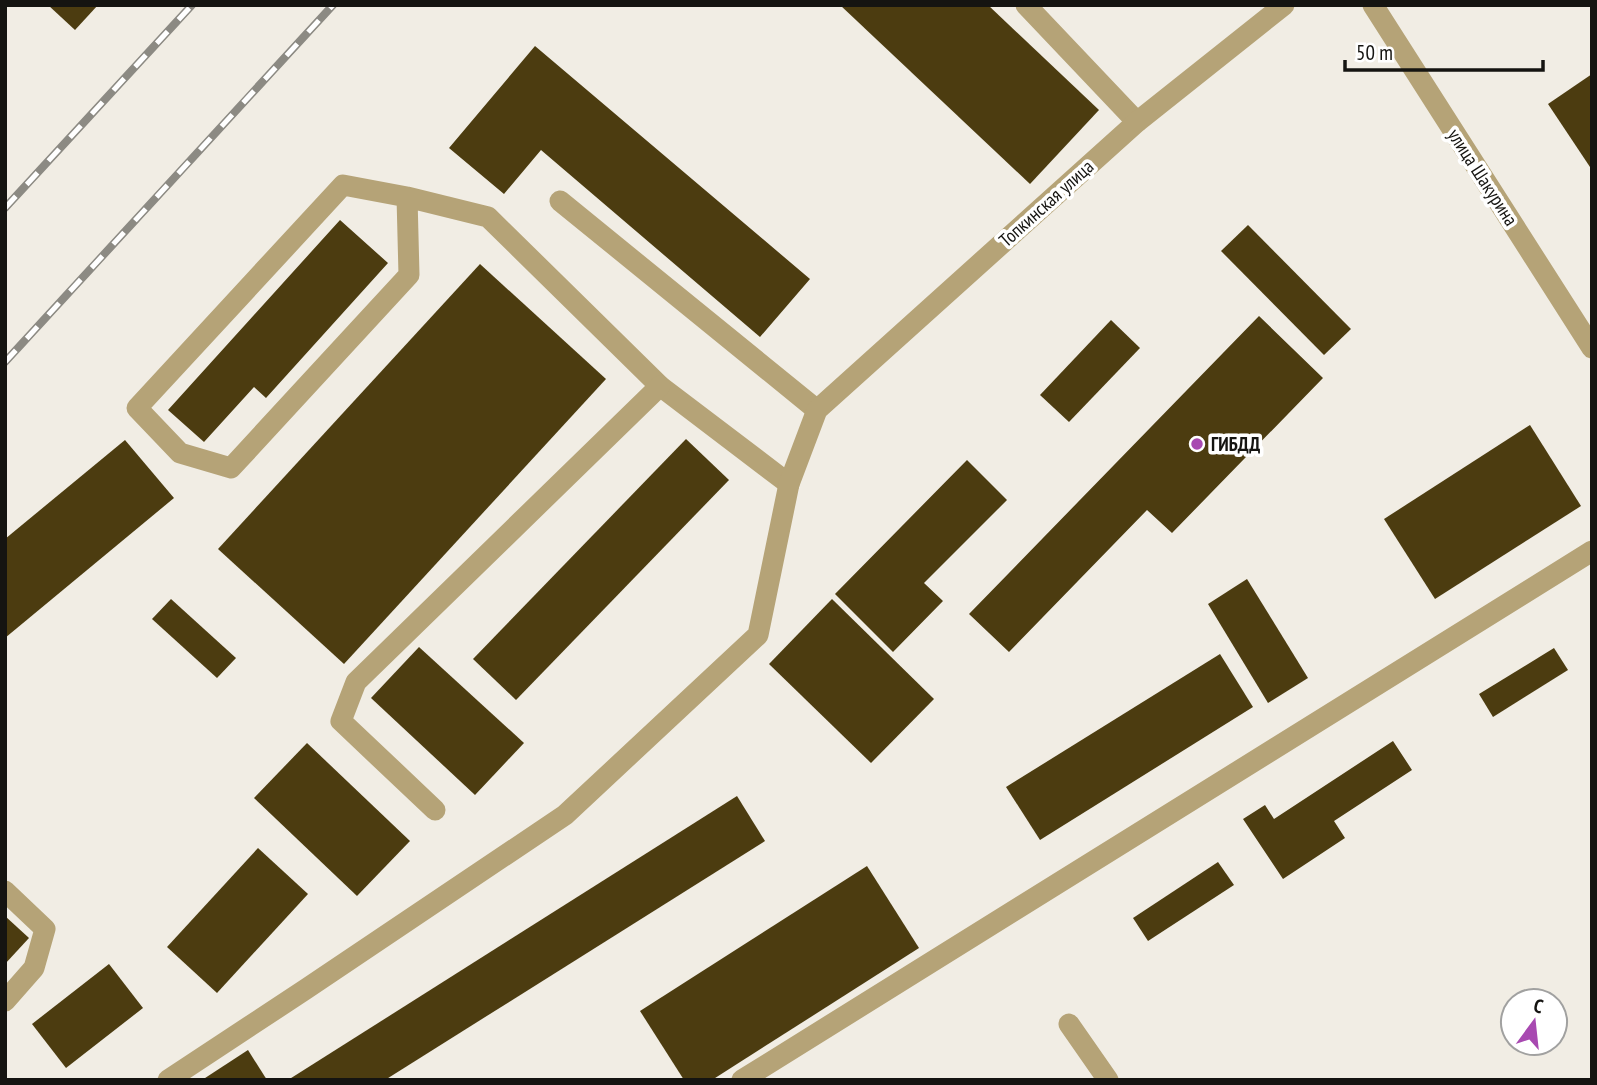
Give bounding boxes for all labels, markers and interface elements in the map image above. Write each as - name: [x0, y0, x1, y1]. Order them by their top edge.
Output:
- scale bar: [1345, 28, 1543, 72]
- text: 50 m: [1356, 39, 1393, 66]
- street label: улица Шакурина: [1443, 124, 1523, 230]
- street label: Топкинская улица: [994, 154, 1098, 252]
- place label: ГИБДД: [1211, 432, 1260, 456]
- marker: ГИБДД: [1189, 436, 1205, 452]
- north arrow: [1499, 987, 1569, 1057]
- text: С: [1531, 993, 1546, 1018]

